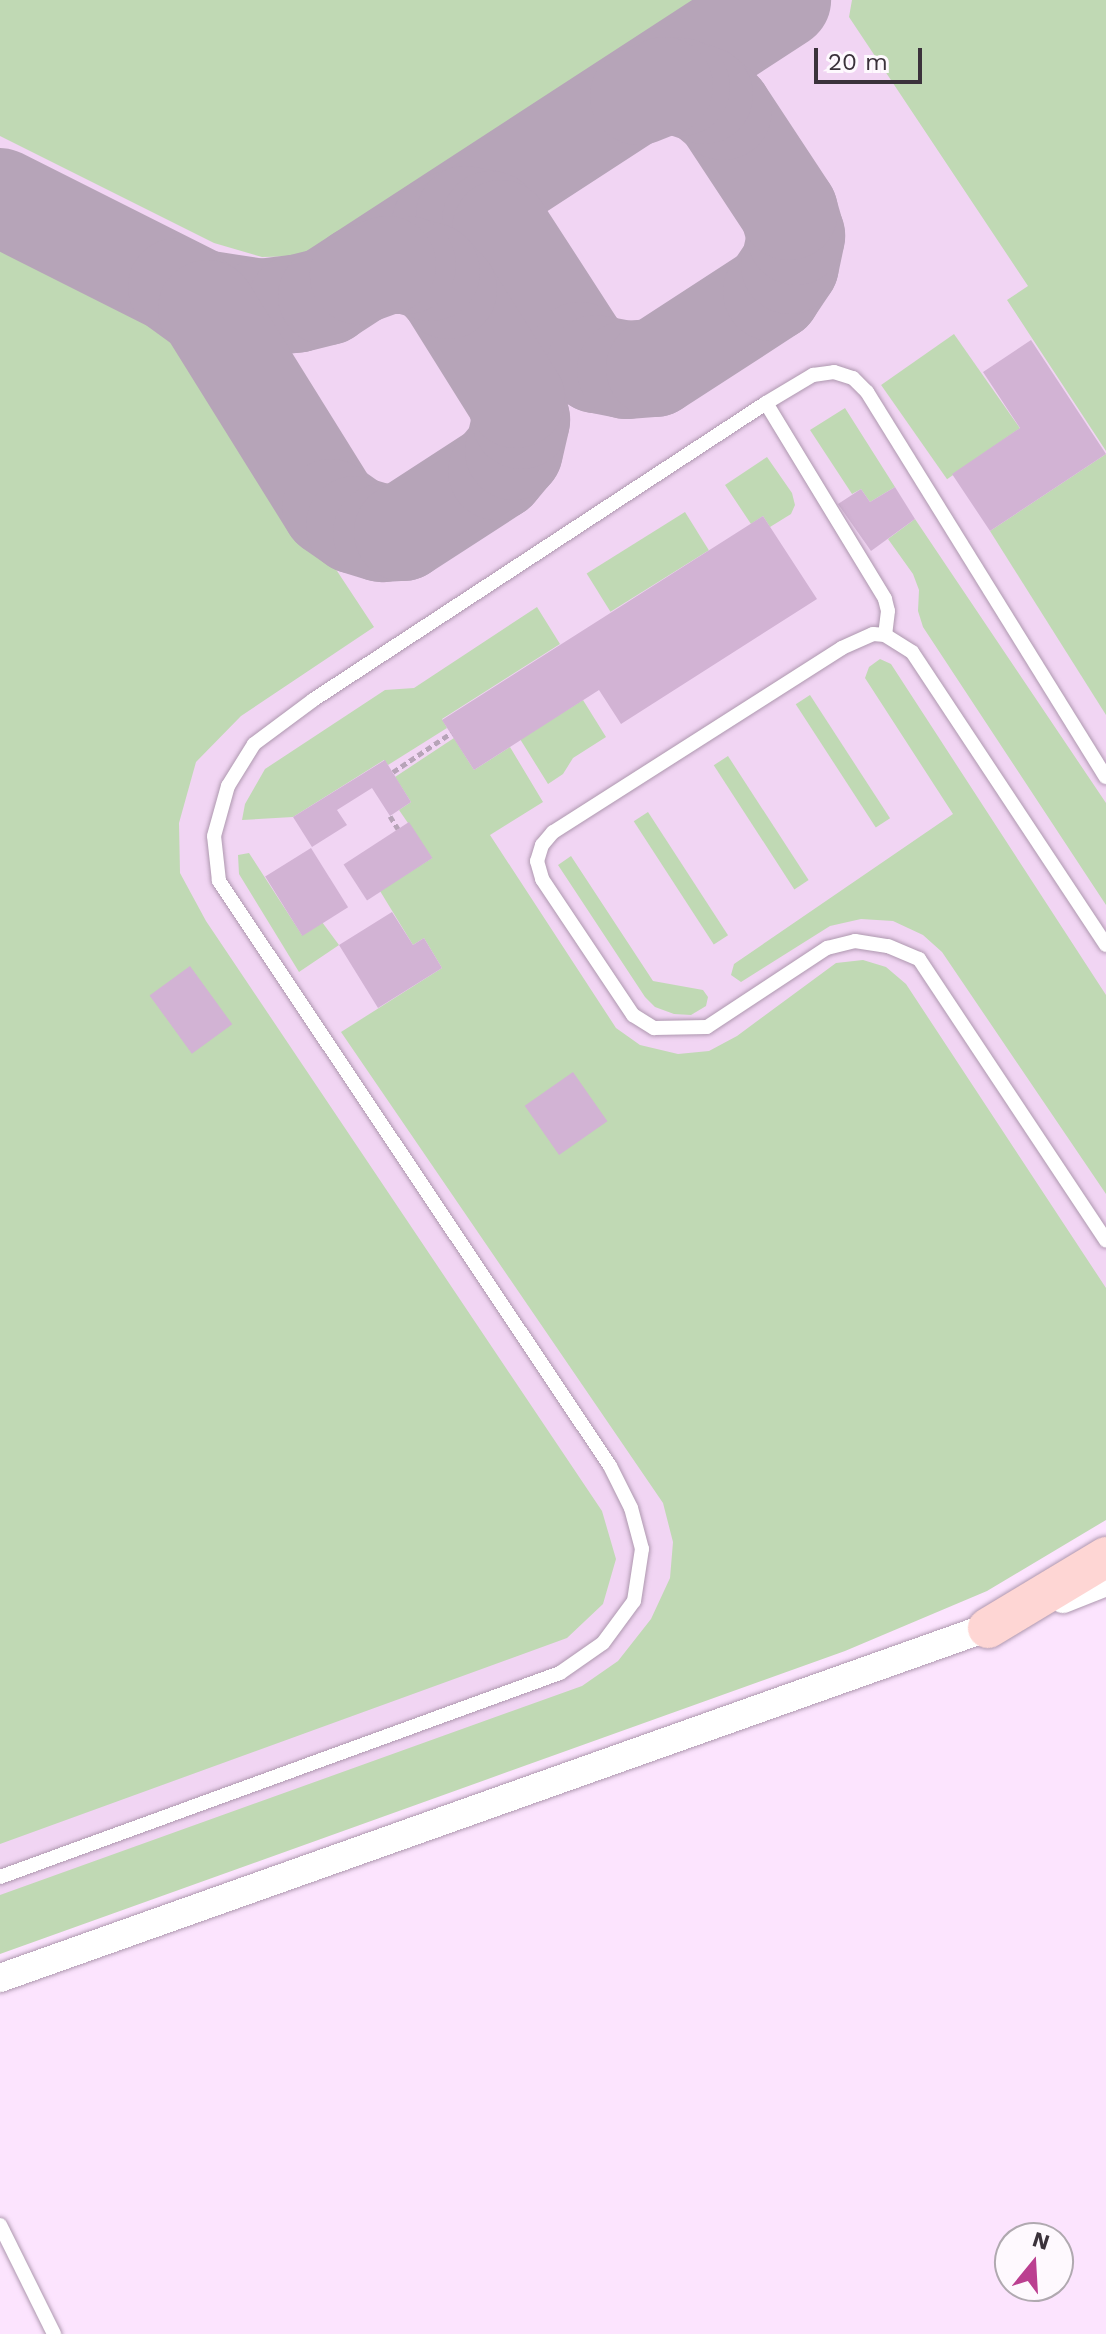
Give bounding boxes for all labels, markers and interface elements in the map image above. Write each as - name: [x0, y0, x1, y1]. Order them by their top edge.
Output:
- scale bar: [818, 32, 926, 82]
- text: 20 m: [828, 48, 888, 76]
- north arrow: [994, 2222, 1074, 2302]
- text: N: [1029, 2226, 1053, 2255]

